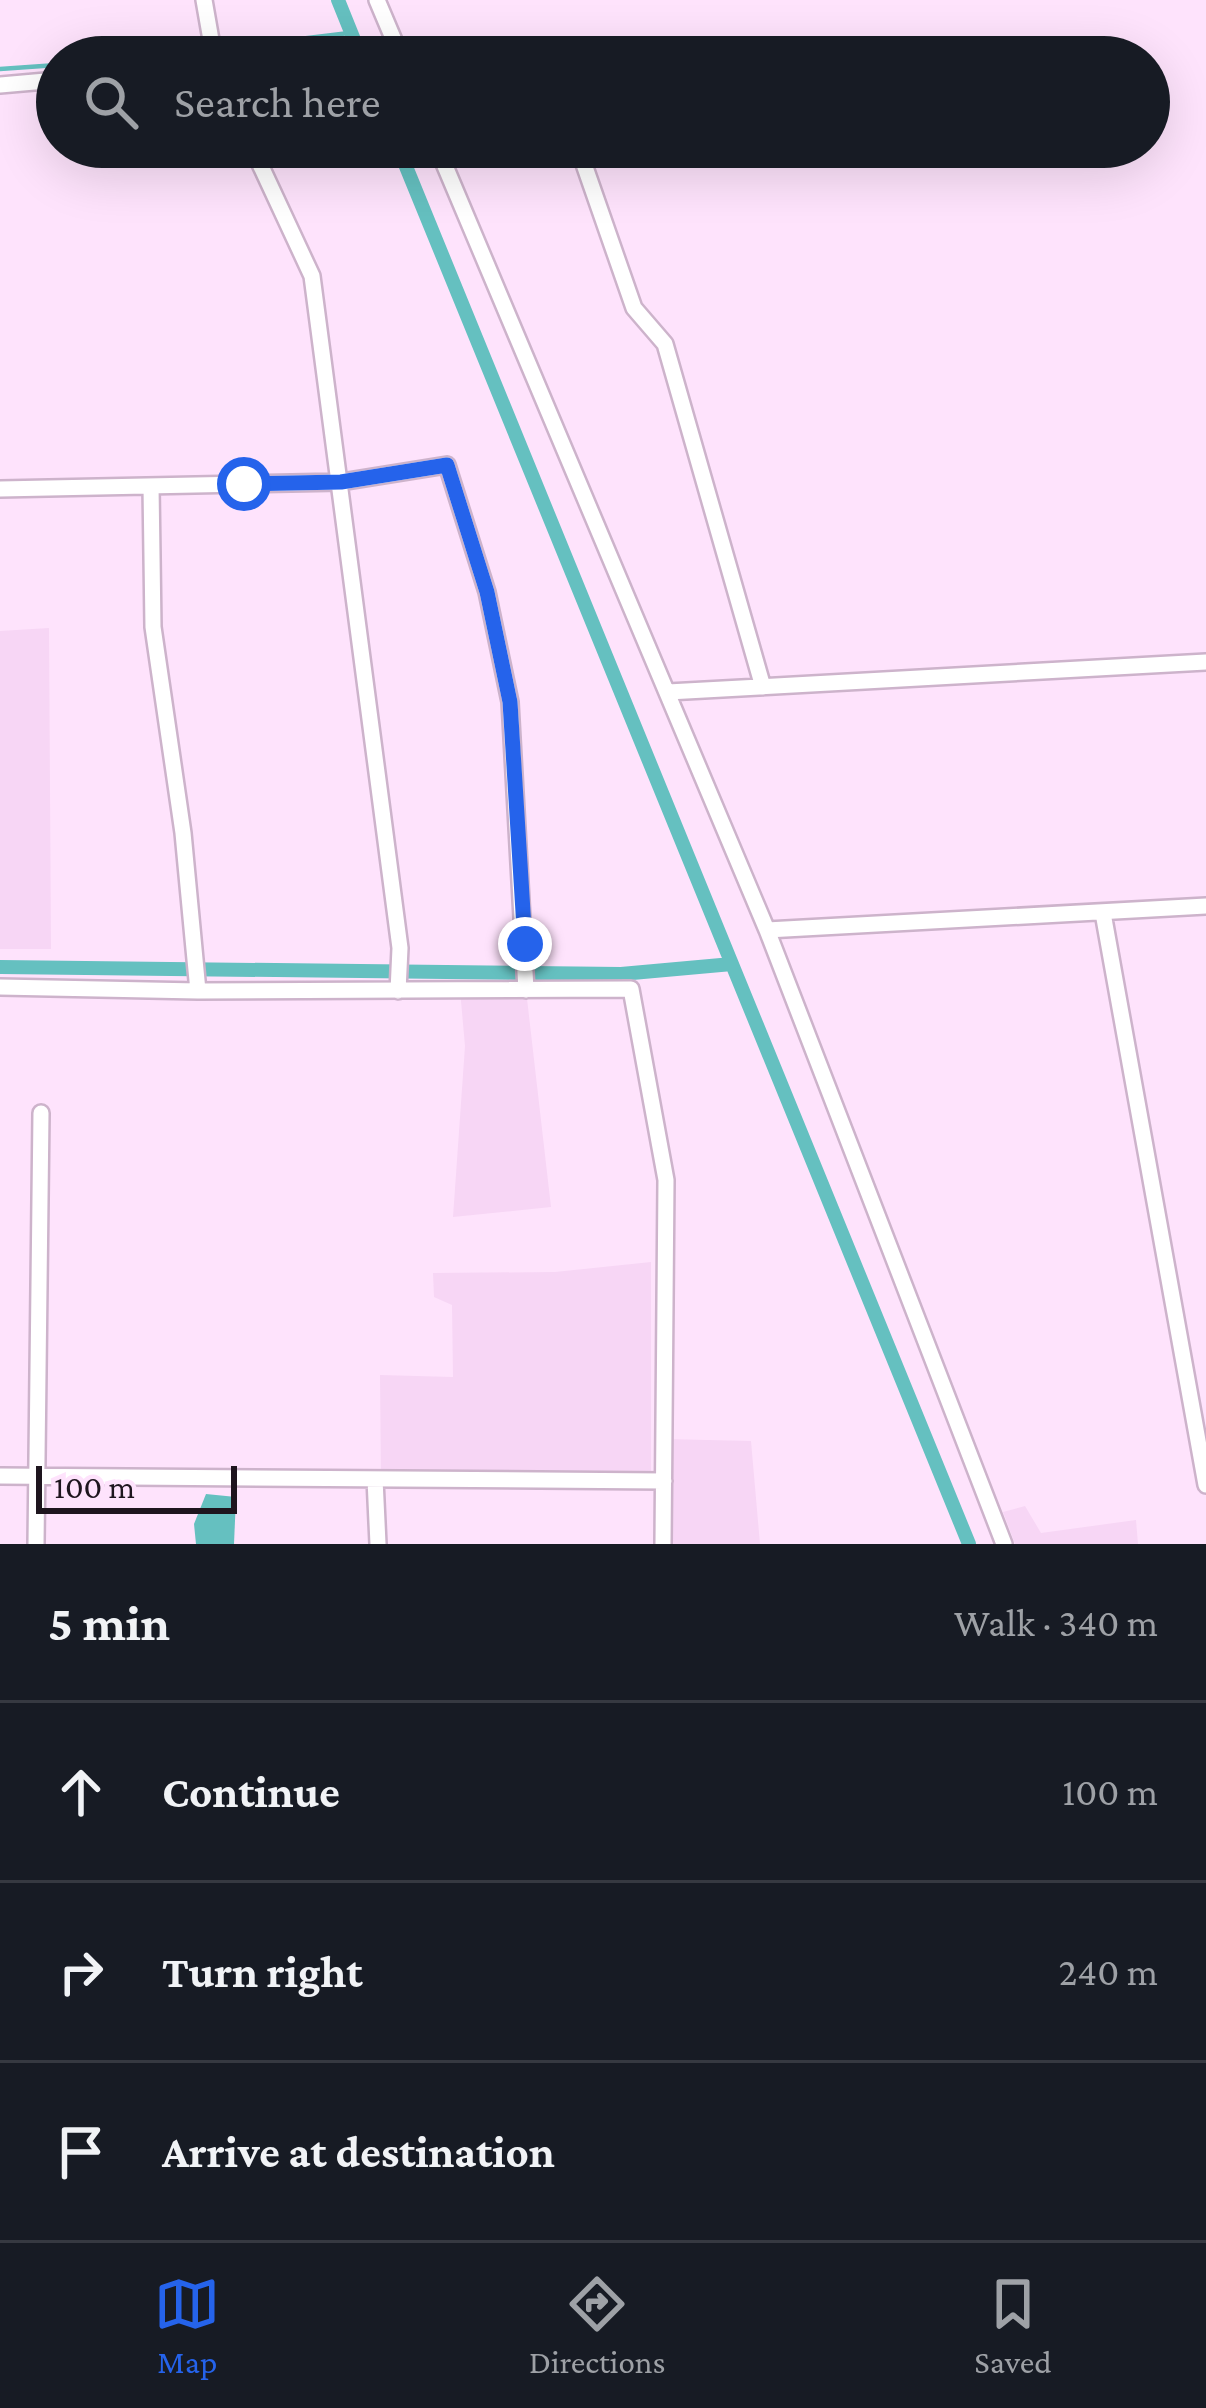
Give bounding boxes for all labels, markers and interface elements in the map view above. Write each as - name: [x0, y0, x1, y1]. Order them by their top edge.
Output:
- search box: [36, 36, 1170, 168]
- icon: search: [78, 69, 144, 135]
- text: Search here: [174, 77, 381, 127]
- route start: [217, 457, 271, 511]
- route end: [498, 917, 552, 971]
- scale bar: [36, 1460, 237, 1513]
- text: 100 m: [54, 1468, 135, 1505]
- text: 5 min: [48, 1594, 170, 1651]
- text: Walk · 340 m: [954, 1601, 1158, 1644]
- icon: ahead: [48, 1759, 114, 1825]
- text: Continue: [162, 1767, 340, 1817]
- text: 100 m: [1062, 1770, 1158, 1813]
- icon: right: [48, 1939, 114, 2005]
- text: Turn right: [162, 1947, 363, 1997]
- text: 240 m: [1059, 1950, 1158, 1993]
- icon: arrive: [48, 2119, 114, 2185]
- text: Arrive at destination: [162, 2127, 555, 2177]
- tab: Map: [154, 2271, 220, 2380]
- tab: Directions: [529, 2271, 666, 2380]
- tab: Saved: [974, 2271, 1052, 2380]

